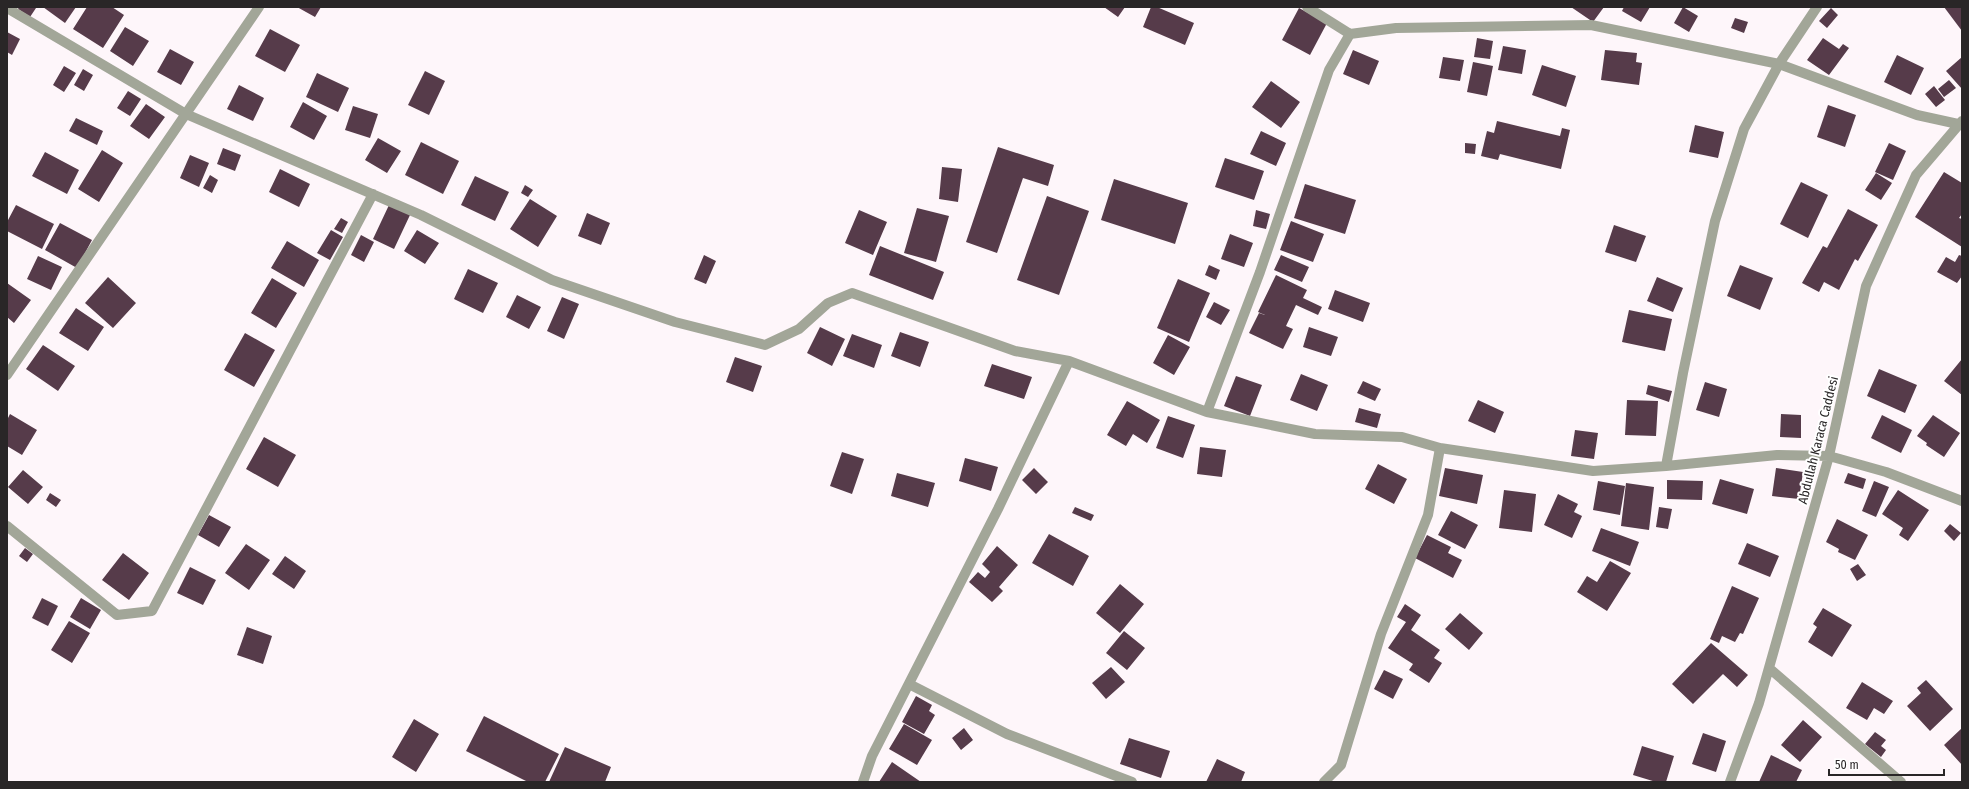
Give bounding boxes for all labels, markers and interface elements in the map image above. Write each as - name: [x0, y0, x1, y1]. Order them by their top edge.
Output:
- street label: Abdullah Karaca Caddesi: [1795, 375, 1841, 505]
- scale bar: [1829, 751, 1944, 777]
- text: 50 m: [1835, 758, 1859, 772]

